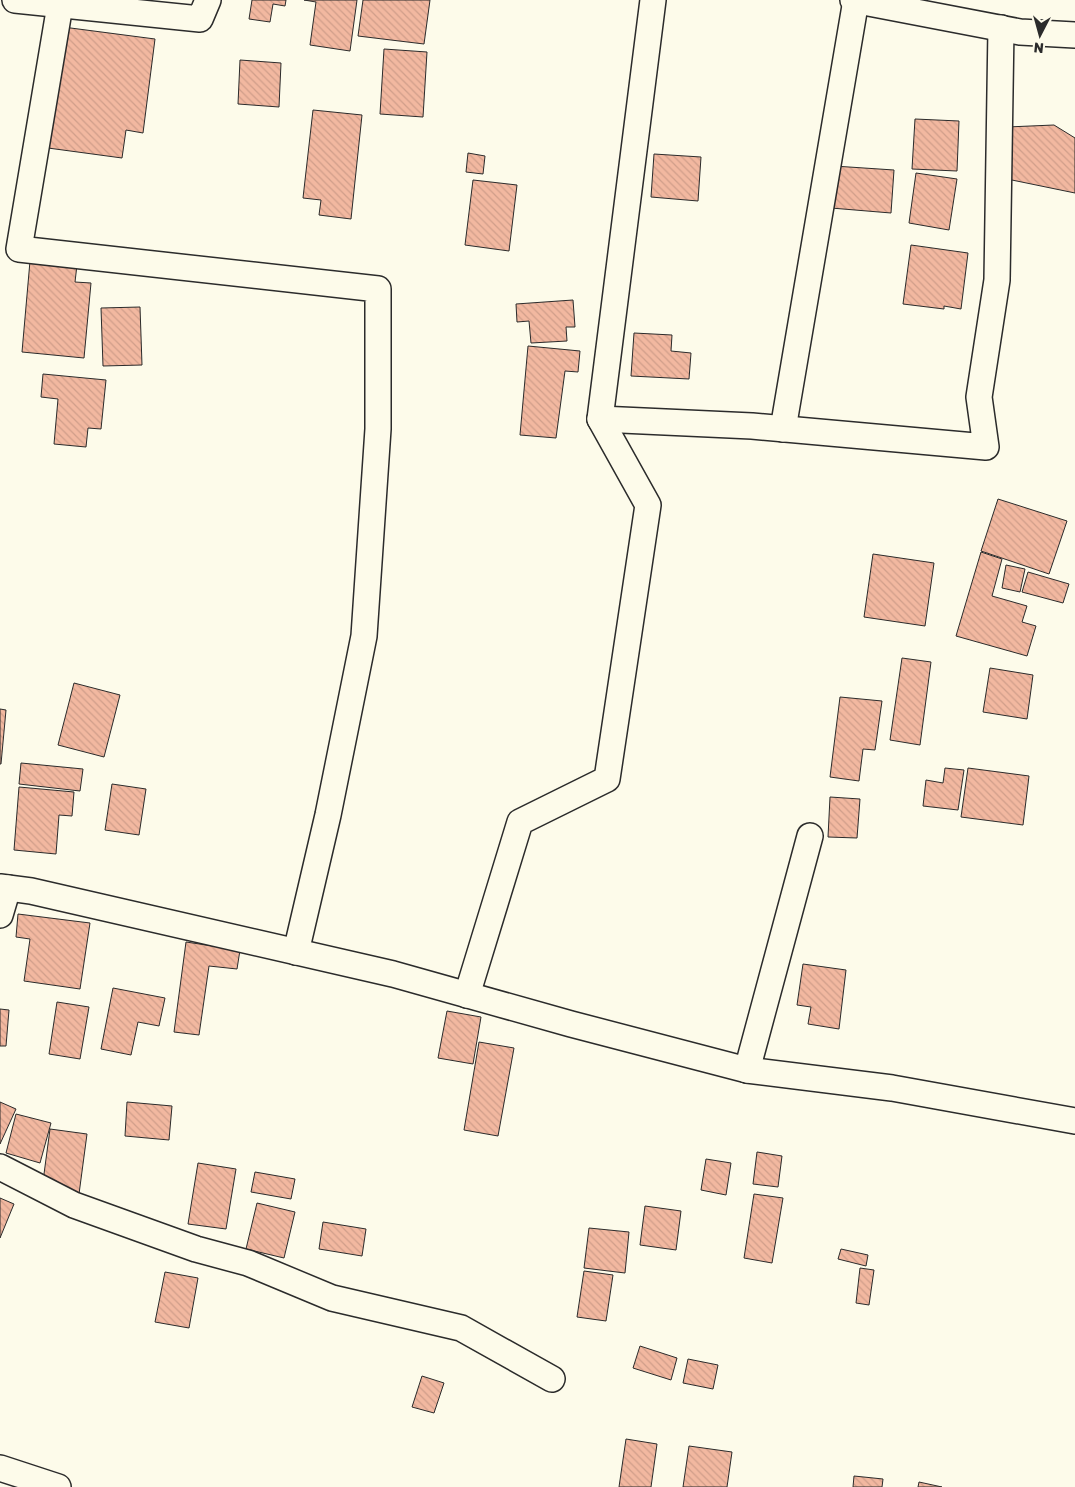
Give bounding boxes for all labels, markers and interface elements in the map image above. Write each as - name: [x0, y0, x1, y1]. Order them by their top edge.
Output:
- north arrow: [1015, 10, 1065, 60]
- text: N: [1033, 38, 1045, 56]

